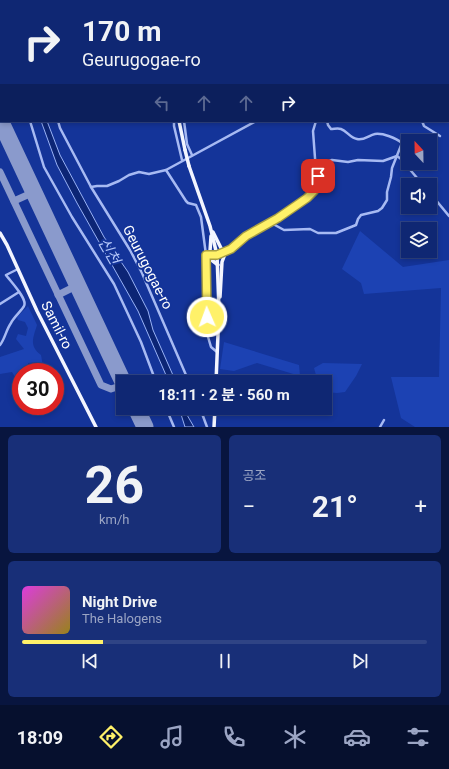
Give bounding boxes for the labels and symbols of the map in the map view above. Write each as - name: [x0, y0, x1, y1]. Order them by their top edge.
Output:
- north arrow: [401, 134, 437, 170]
- pin: [301, 159, 335, 193]
- street label: Geurugogae-ro: [120, 222, 176, 312]
- water label: 신천: [94, 235, 125, 269]
- position arrow: [186, 296, 228, 338]
- street label: Samil-ro: [38, 298, 76, 352]
- speed limit sign: 30: [12, 363, 64, 415]

